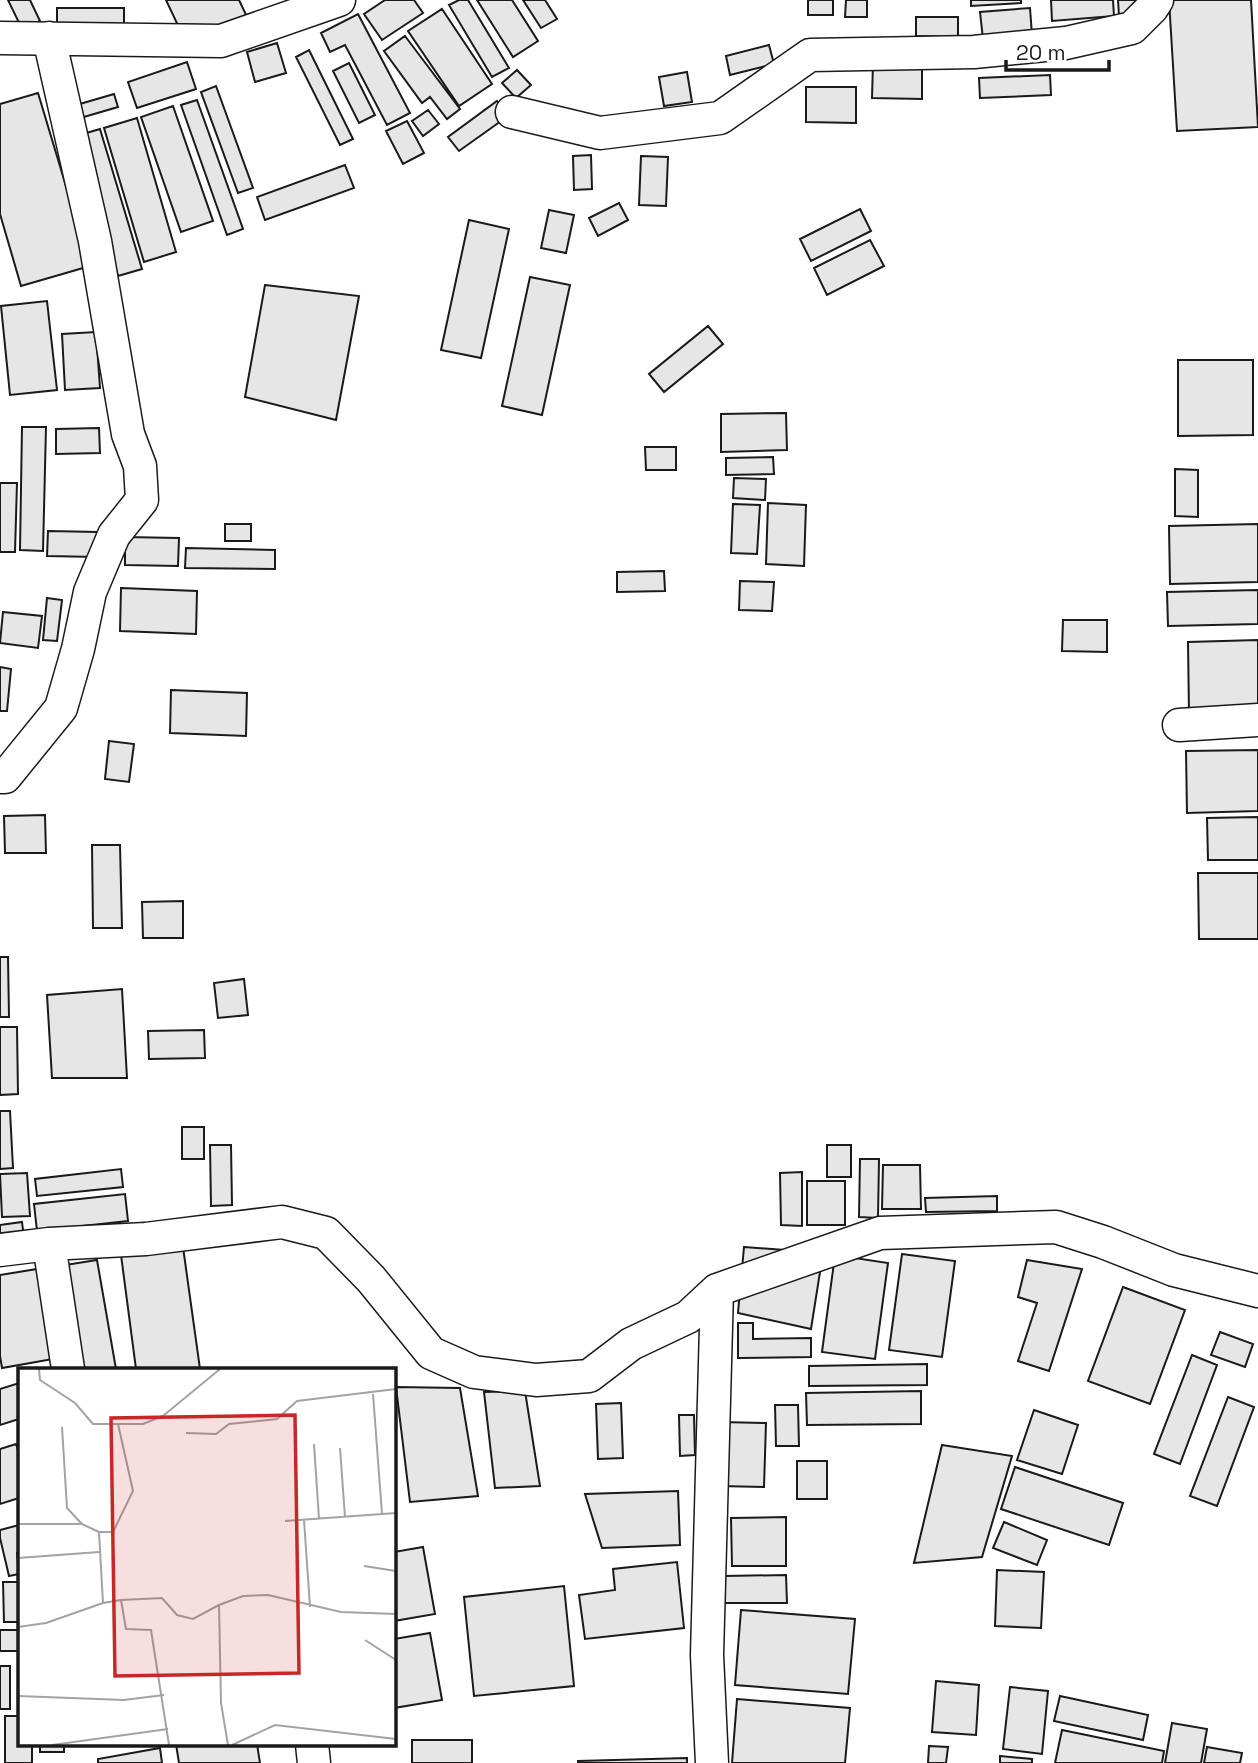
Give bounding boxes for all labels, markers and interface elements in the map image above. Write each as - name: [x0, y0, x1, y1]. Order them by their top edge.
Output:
- scale bar: [1006, 28, 1109, 72]
- text: 20 m: [1016, 39, 1066, 66]
- inset map: [18, 1368, 396, 1746]

